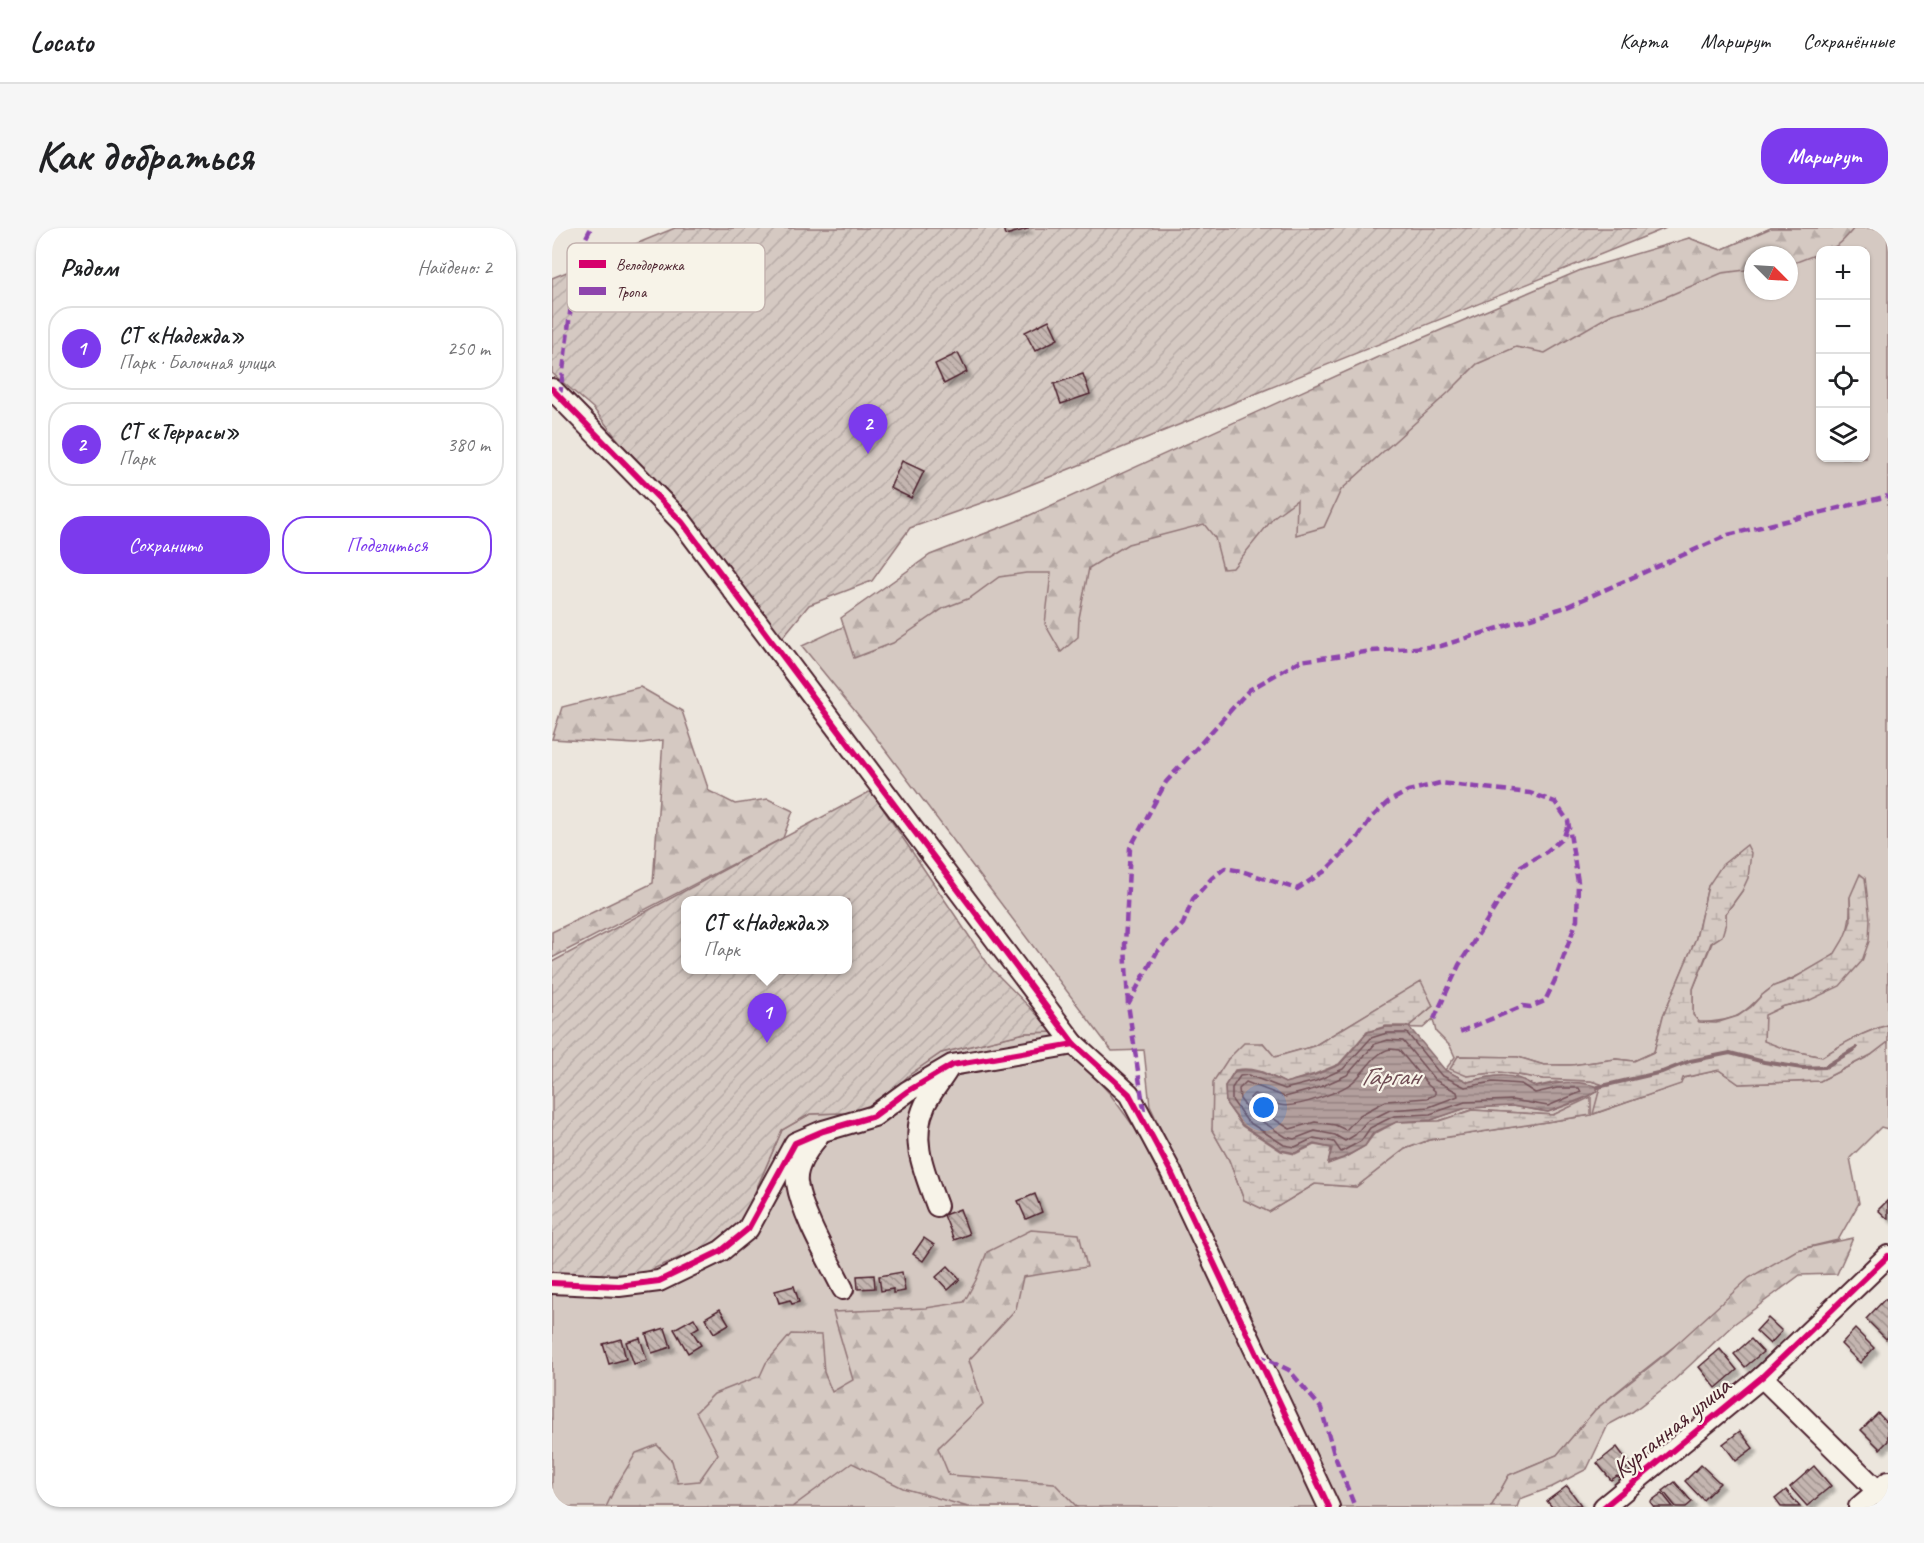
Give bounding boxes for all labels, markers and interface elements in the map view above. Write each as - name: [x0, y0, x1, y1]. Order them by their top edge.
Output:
- text: Locato: [30, 24, 93, 59]
- text: Карта: [1619, 28, 1668, 54]
- text: Маршрут: [1701, 28, 1770, 54]
- text: Сохранённые: [1803, 28, 1894, 54]
- button: Маршрут: [1761, 128, 1888, 184]
- text: Как добраться: [36, 130, 253, 183]
- legend: [567, 243, 765, 312]
- north arrow: [1744, 246, 1798, 300]
- map controls: [1816, 246, 1870, 462]
- button: +: [1816, 246, 1870, 300]
- text: Рядом: [60, 251, 118, 284]
- text: Найдено: 2: [417, 255, 492, 280]
- text: Велодорожка: [616, 255, 685, 275]
- text: Тропа: [616, 282, 648, 302]
- button: −: [1816, 300, 1870, 354]
- text: СТ «Надежда»: [119, 322, 244, 350]
- text: 1: [77, 336, 86, 361]
- text: 250 m: [447, 336, 490, 361]
- text: Парк · Балочная улица: [119, 350, 275, 375]
- button: locate: [1816, 354, 1870, 408]
- pin: 2: [848, 404, 888, 454]
- button: layers: [1816, 408, 1870, 462]
- text: СТ «Террасы»: [119, 418, 239, 446]
- text: 2: [77, 432, 86, 457]
- text: 380 m: [447, 432, 490, 457]
- text: Парк: [119, 446, 155, 471]
- button: Сохранить: [60, 516, 270, 574]
- button: Поделиться: [282, 516, 492, 574]
- popup: [681, 896, 852, 974]
- text: СТ «Надежда»: [704, 909, 829, 937]
- text: Парк: [704, 937, 740, 962]
- pin: 1: [748, 994, 786, 1043]
- water label: Гарган: [1361, 1059, 1424, 1093]
- your location: [1249, 1093, 1278, 1122]
- street label: Курганная улица: [1605, 1368, 1739, 1485]

